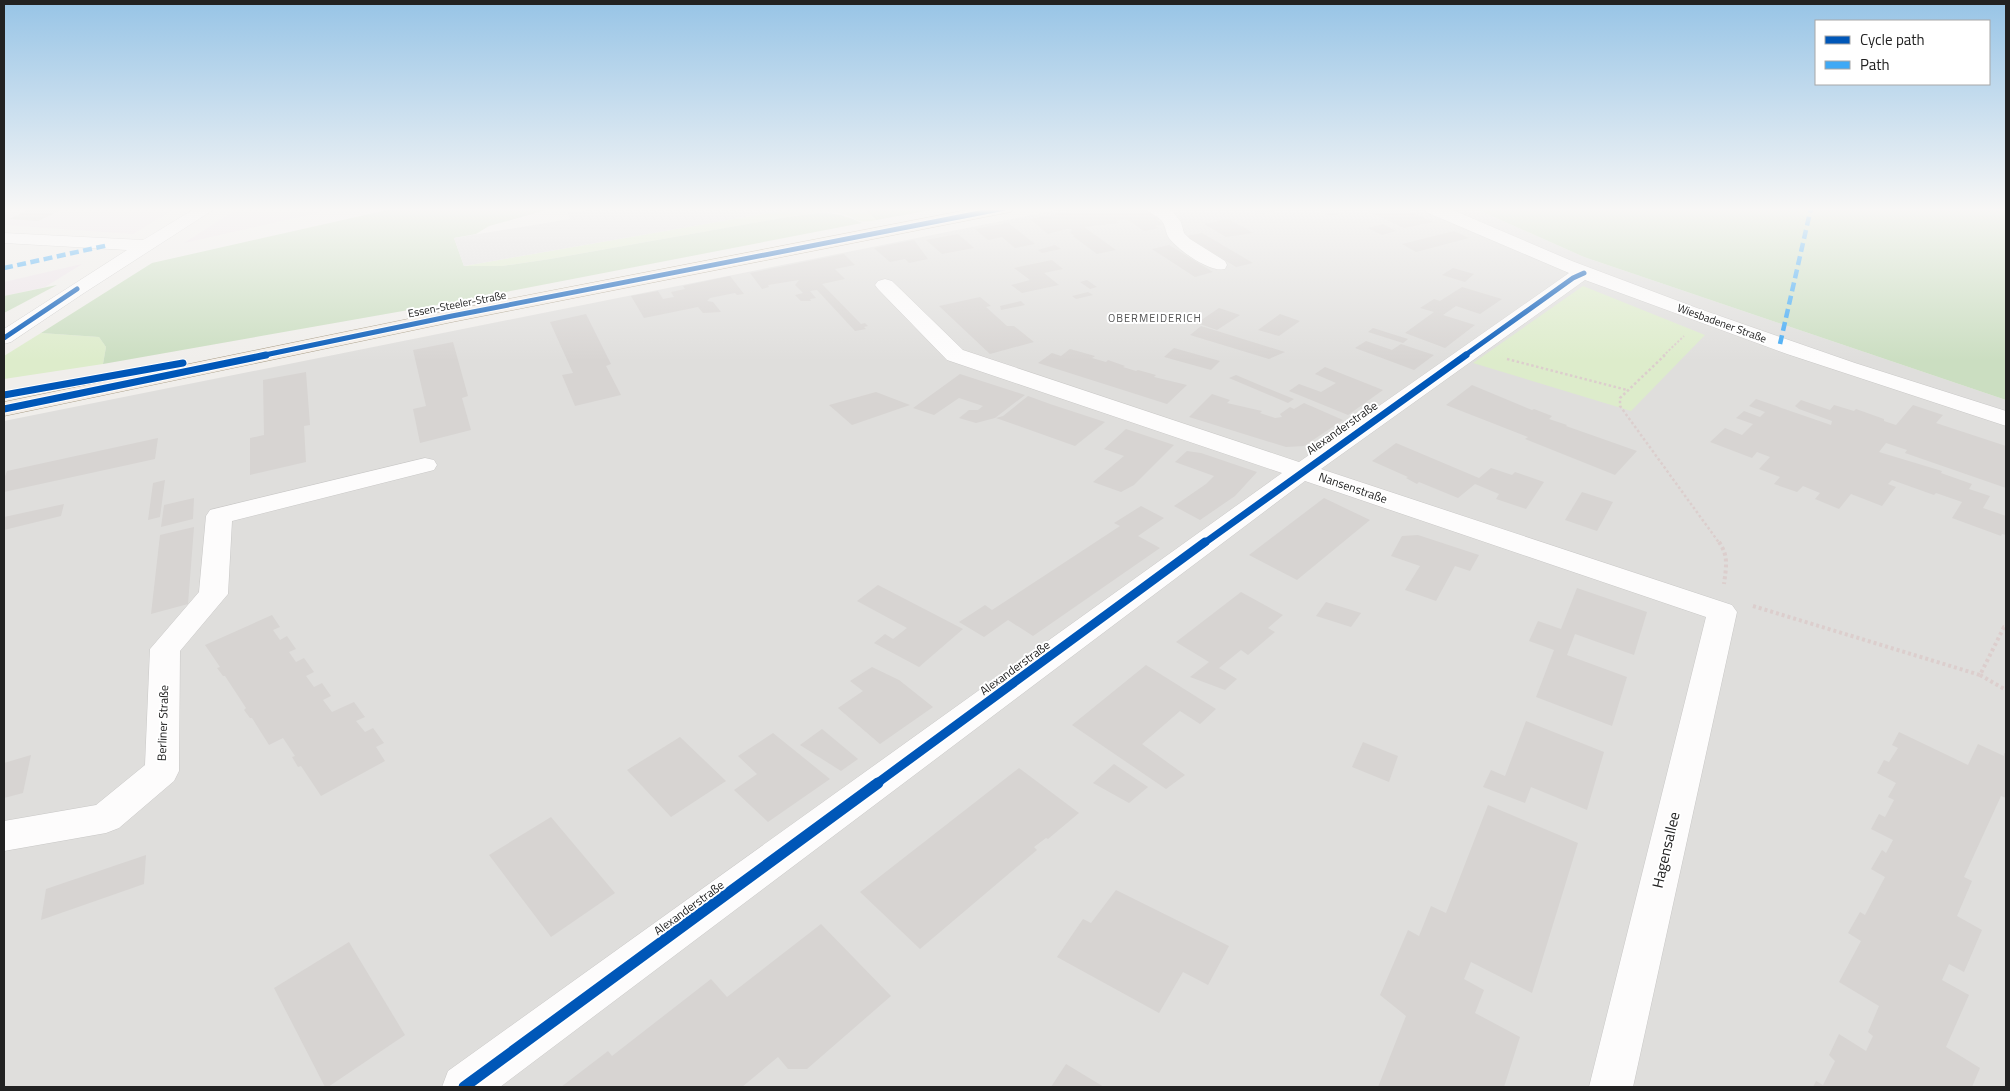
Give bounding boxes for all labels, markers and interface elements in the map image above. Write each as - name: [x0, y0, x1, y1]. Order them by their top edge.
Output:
- legend: [1815, 20, 1990, 85]
- text: Cycle path: [1860, 28, 1925, 51]
- text: Path: [1860, 53, 1890, 76]
- street label: Essen-Steeler-Straße: [406, 287, 508, 321]
- street label: Wiesbadener Straße: [1675, 299, 1769, 347]
- district label: OBERMEIDERICH: [1108, 310, 1202, 326]
- street label: Alexanderstraße: [1302, 396, 1381, 459]
- street label: Nansenstraße: [1316, 467, 1390, 508]
- street label: Alexanderstraße: [975, 635, 1054, 700]
- street label: Berliner Straße: [152, 685, 173, 761]
- street label: Hagensallee: [1646, 810, 1685, 890]
- street label: Alexanderstraße: [649, 875, 728, 940]

